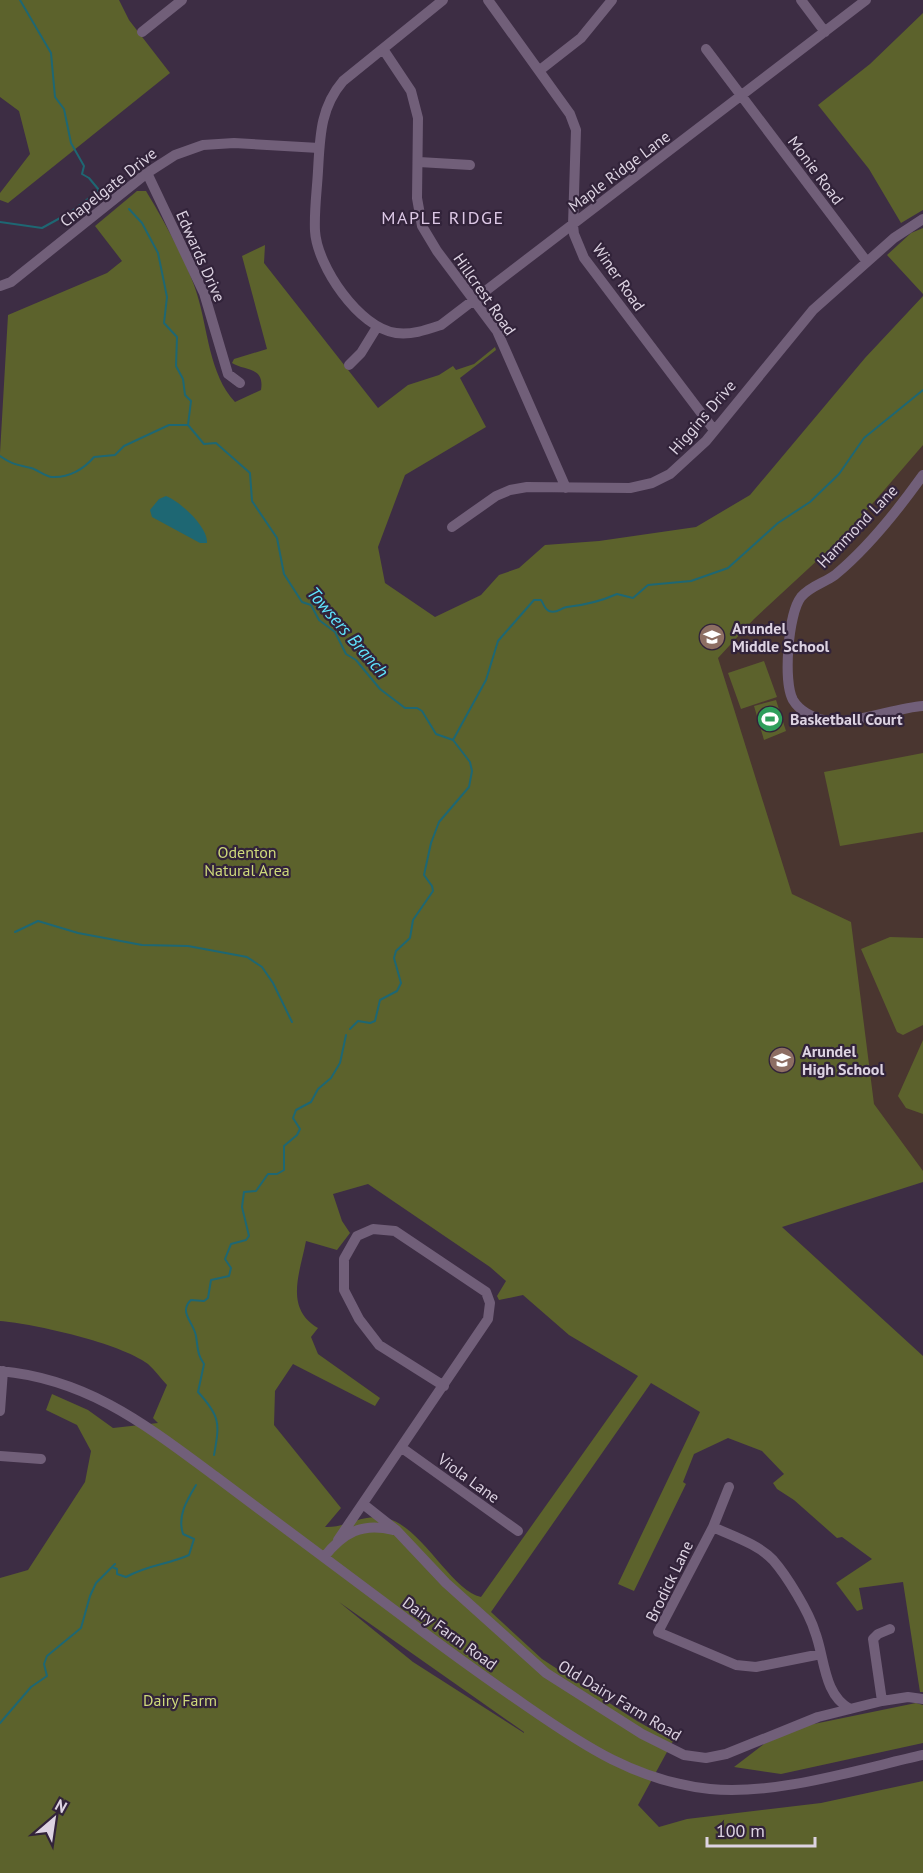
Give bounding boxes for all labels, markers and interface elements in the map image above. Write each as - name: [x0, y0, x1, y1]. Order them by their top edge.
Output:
- street label: Maple Ridge Lane: [564, 126, 674, 216]
- street label: Monie Road: [784, 132, 848, 208]
- street label: Chapelgate Drive: [56, 143, 160, 231]
- district label: MAPLE RIDGE: [381, 206, 505, 229]
- street label: Edwards Drive: [172, 207, 230, 305]
- street label: Winer Road: [588, 239, 650, 315]
- street label: Hillcrest Road: [449, 249, 521, 339]
- street label: Higgins Drive: [664, 376, 740, 458]
- street label: Hammond Lane: [812, 480, 902, 572]
- water label: Towsers Branch: [302, 582, 394, 682]
- place label: Arundel Middle School: [732, 618, 830, 656]
- school or university icon: Arundel Middle School: [697, 622, 727, 652]
- sports icon: Basketball Court: [755, 704, 785, 734]
- place label: Basketball Court: [790, 709, 903, 729]
- park label: Odenton Natural Area: [204, 842, 290, 880]
- place label: Arundel High School: [802, 1041, 884, 1079]
- school or university icon: Arundel High School: [767, 1045, 797, 1075]
- street label: Viola Lane: [433, 1448, 504, 1507]
- street label: Brodick Lane: [641, 1537, 697, 1625]
- street label: Dairy Farm Road: [399, 1592, 501, 1674]
- street label: Old Dairy Farm Road: [555, 1655, 685, 1745]
- park label: Dairy Farm: [143, 1690, 217, 1710]
- north arrow: [24, 1789, 84, 1849]
- text: N: [52, 1795, 71, 1817]
- scale bar: [707, 1810, 815, 1848]
- text: 100 m: [716, 1819, 765, 1842]

